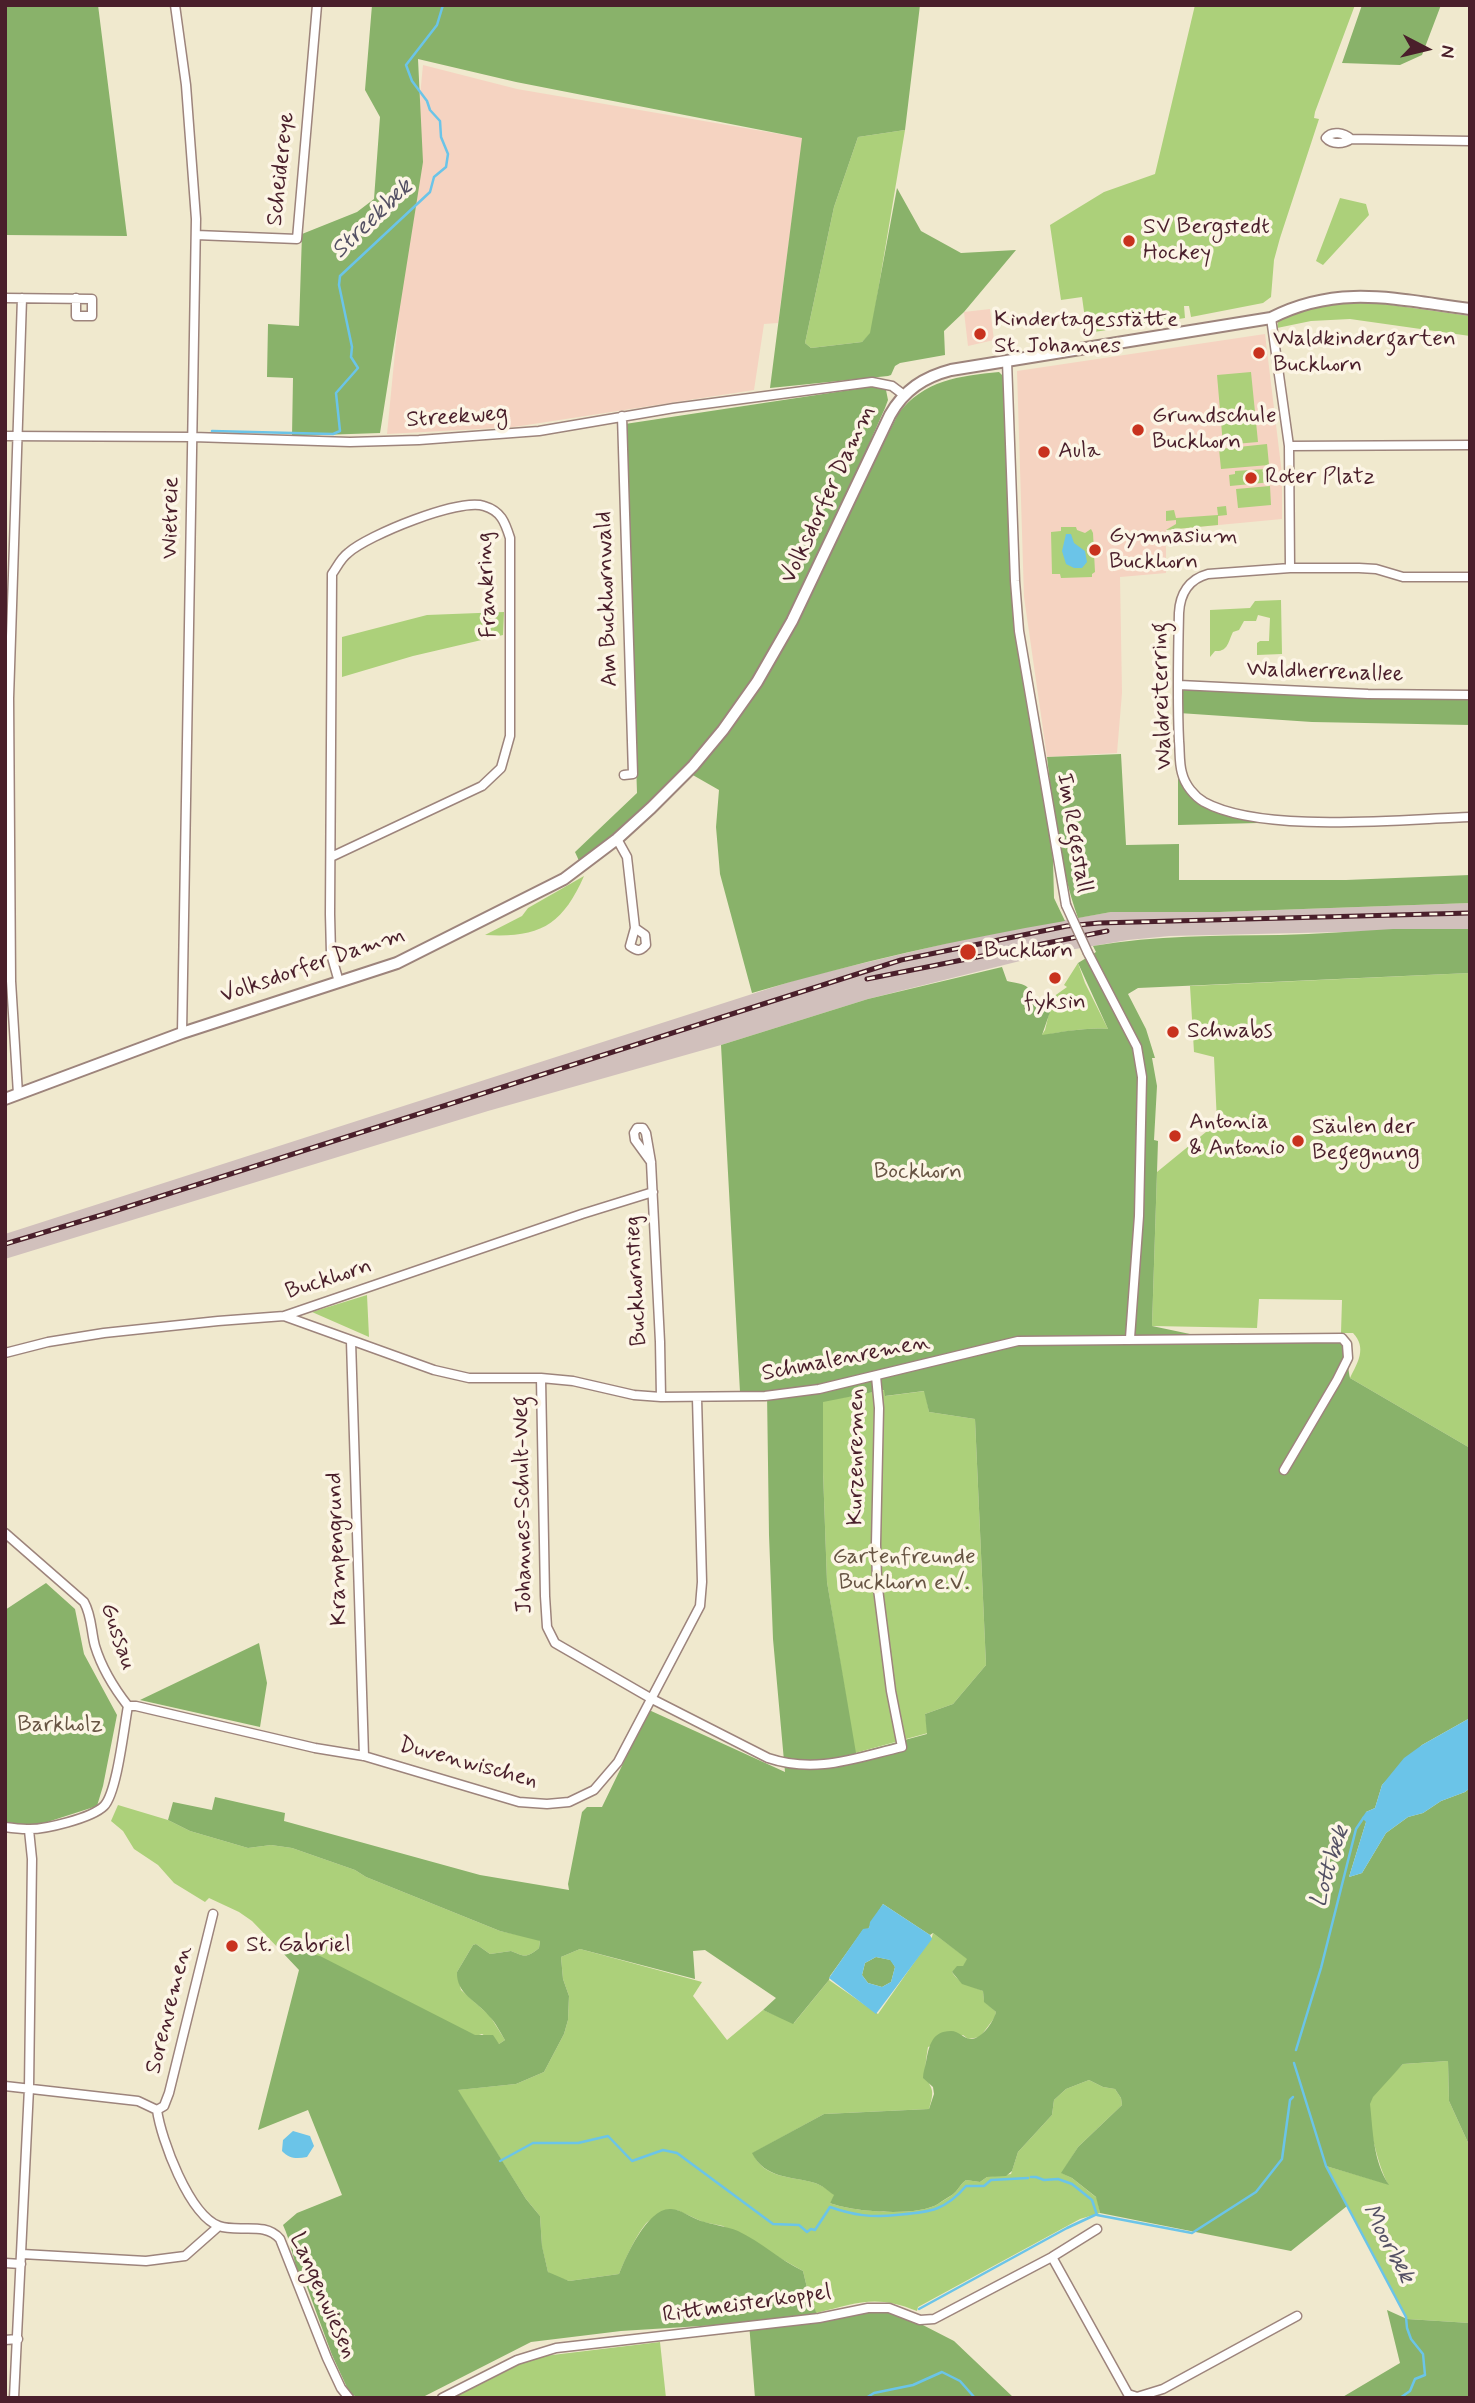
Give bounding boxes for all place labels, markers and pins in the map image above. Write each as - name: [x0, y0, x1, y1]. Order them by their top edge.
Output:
- place label: SV Bergstedt Hockey: [1143, 214, 1270, 268]
- marker: SV Bergstedt Hockey: [1121, 233, 1137, 249]
- place label: Kindertagesstätte St. Johannes: [994, 307, 1178, 361]
- marker: Kindertagesstätte St. Johannes: [972, 326, 988, 342]
- place label: Waldkindergarten Buckhorn: [1273, 326, 1456, 380]
- marker: Waldkindergarten Buckhorn: [1251, 345, 1267, 361]
- place label: Grundschule Buckhorn: [1152, 403, 1277, 457]
- marker: Grundschule Buckhorn: [1130, 422, 1146, 438]
- place label: Aula: [1058, 438, 1101, 466]
- marker: Aula: [1036, 444, 1052, 460]
- place label: Roter Platz: [1265, 464, 1375, 492]
- marker: Roter Platz: [1243, 470, 1259, 486]
- place label: Gymnasium Buckhorn: [1109, 523, 1238, 577]
- marker: Gymnasium Buckhorn: [1087, 542, 1103, 558]
- place label: Buckhorn: [984, 938, 1073, 966]
- marker: Buckhorn: [958, 942, 978, 962]
- marker: fyksin: [1047, 970, 1063, 986]
- place label: fyksin: [1024, 989, 1086, 1017]
- place label: Schwabs: [1187, 1018, 1273, 1046]
- marker: Schwabs: [1165, 1024, 1181, 1040]
- place label: Antonia & Antonio: [1189, 1109, 1285, 1163]
- place label: Säulen der Begegnung: [1312, 1114, 1420, 1168]
- marker: Antonia & Antonio: [1167, 1128, 1183, 1144]
- marker: Säulen der Begegnung: [1290, 1133, 1306, 1149]
- place label: St. Gabriel: [246, 1932, 351, 1960]
- marker: St. Gabriel: [224, 1938, 240, 1954]

